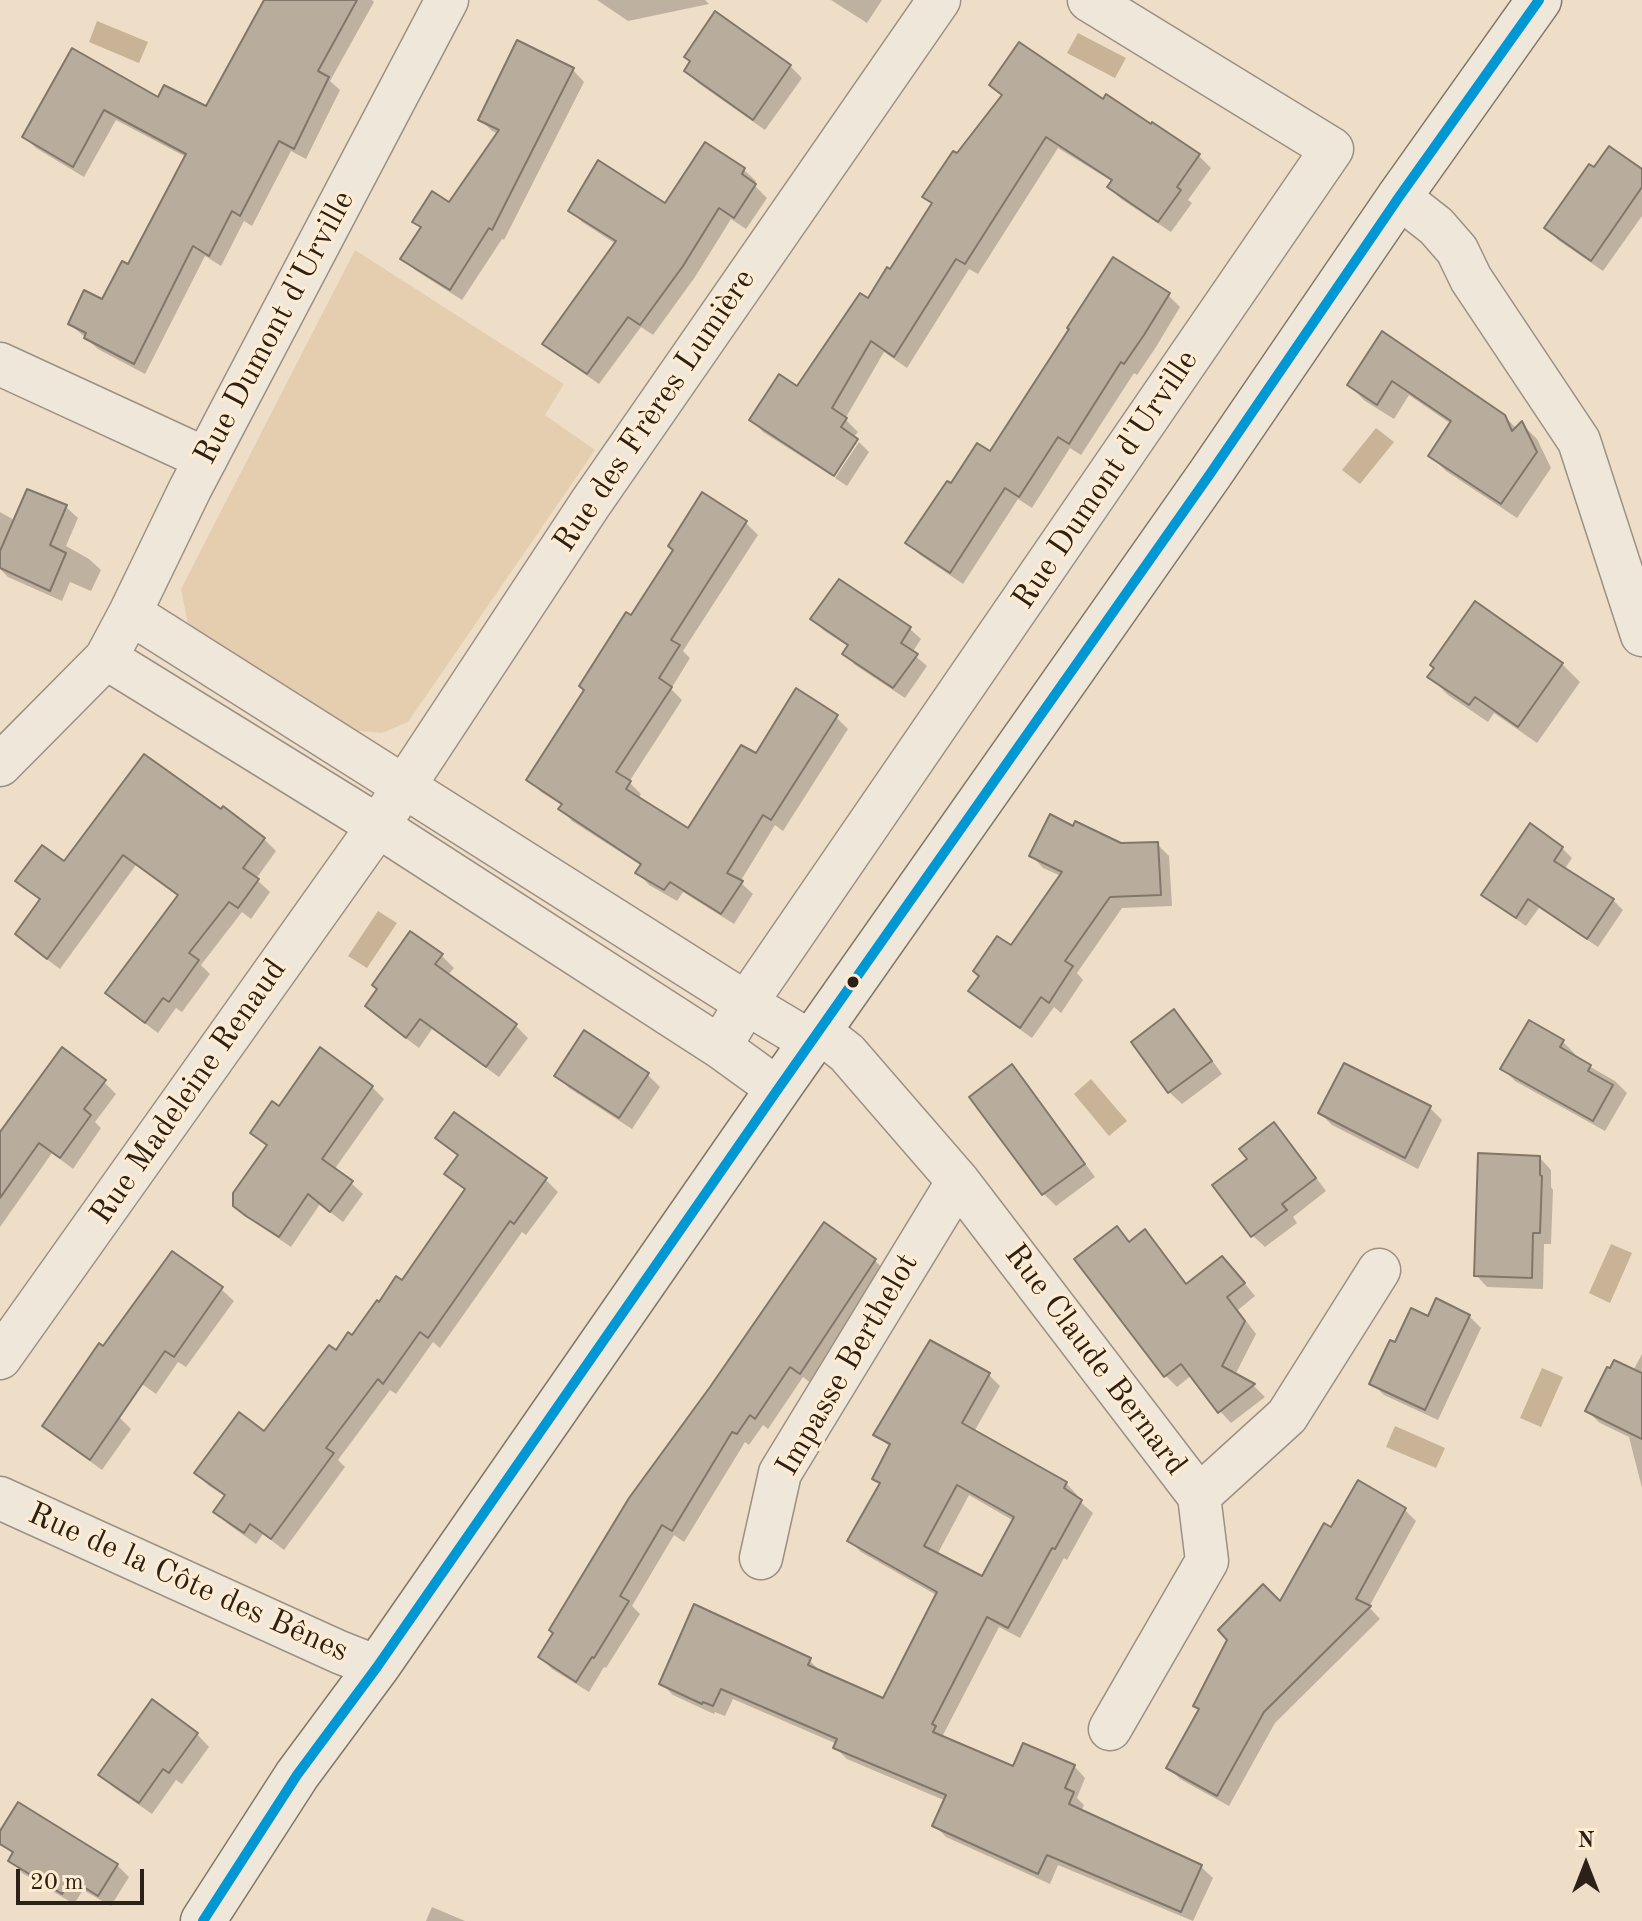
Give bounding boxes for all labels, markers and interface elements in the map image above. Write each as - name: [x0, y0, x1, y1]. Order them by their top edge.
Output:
- street label: Rue Dumont d'Urville: [187, 185, 363, 471]
- street label: Rue des Frères Lumière: [546, 262, 764, 560]
- street label: Rue Dumont d'Urville: [1005, 343, 1207, 617]
- street label: Rue Madeleine Renaud: [83, 952, 295, 1232]
- unlabelled marker: [845, 974, 861, 990]
- street label: Rue Claude Bernard: [995, 1237, 1195, 1483]
- street label: Impasse Berthelot: [769, 1247, 927, 1483]
- street label: Rue de la Côte des Bênes: [22, 1495, 354, 1671]
- north arrow: [1546, 1825, 1626, 1905]
- text: N: [1578, 1830, 1594, 1852]
- scale bar: [20, 1853, 148, 1903]
- text: 20 m: [30, 1871, 84, 1895]

